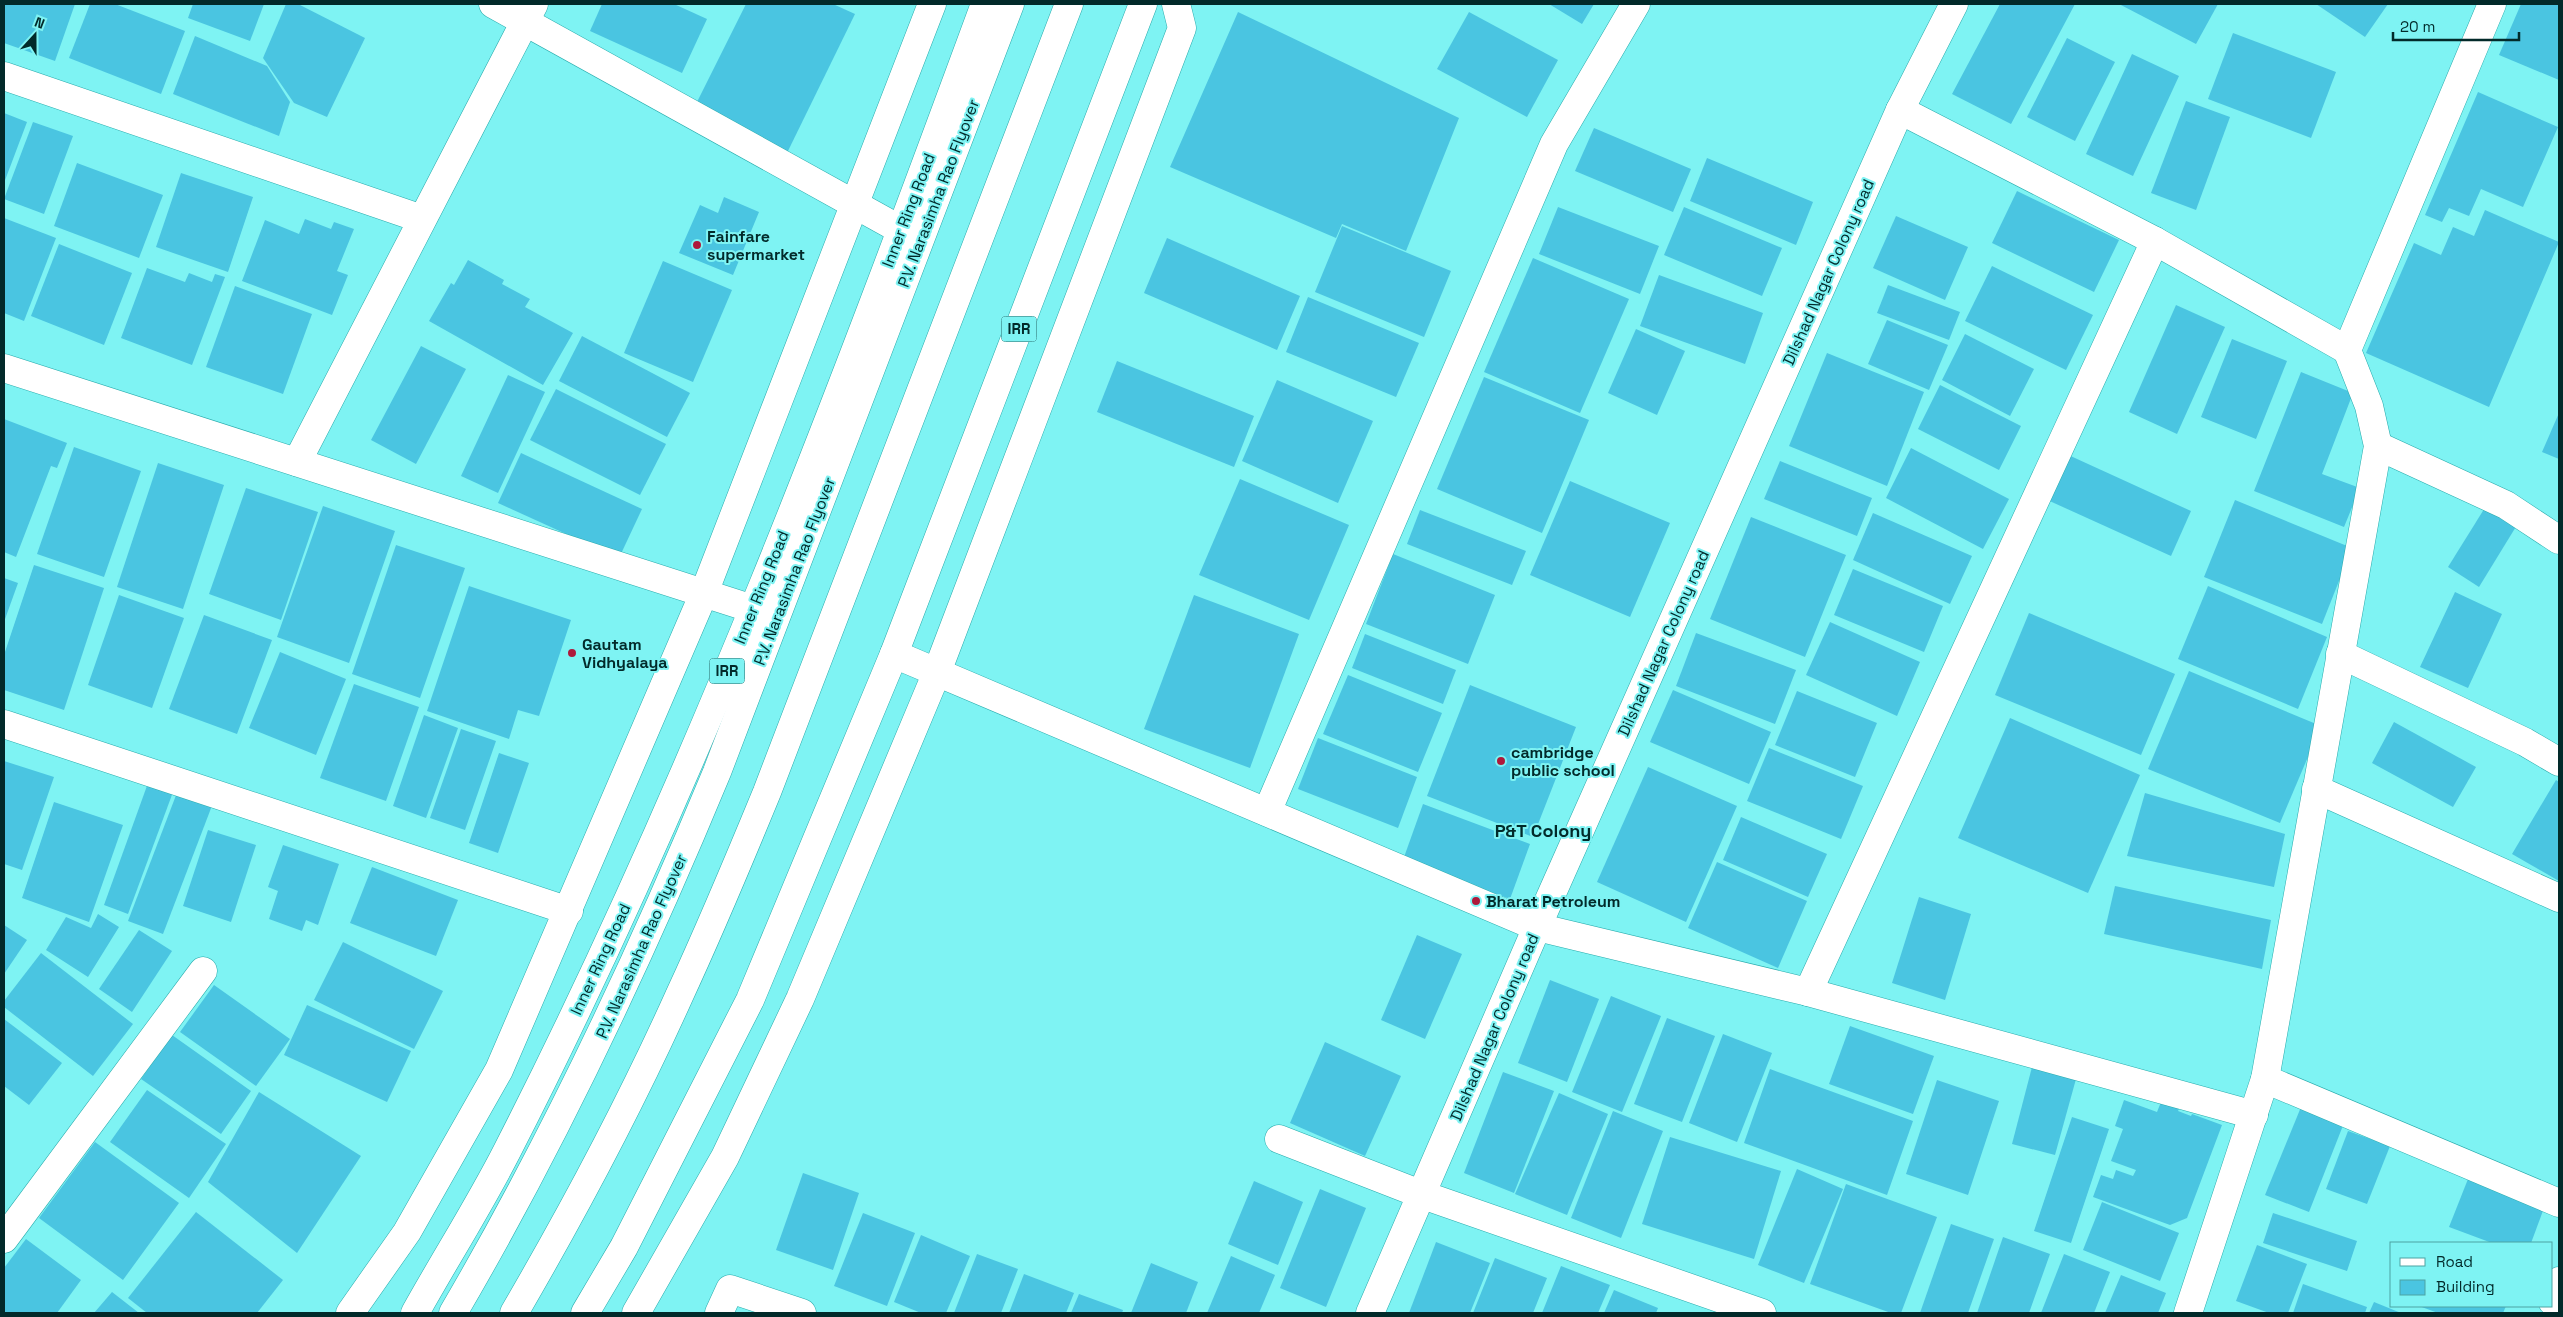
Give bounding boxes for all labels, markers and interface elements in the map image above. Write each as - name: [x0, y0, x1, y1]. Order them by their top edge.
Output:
- north arrow: [10, 10, 60, 60]
- scale bar: [2393, 10, 2519, 42]
- text: N: [32, 13, 47, 33]
- text: 20 m: [2400, 17, 2435, 36]
- street label: P.V. Narasimha Rao Flyover: [893, 96, 984, 290]
- street label: Inner Ring Road: [877, 150, 940, 270]
- street label: Dilshad Nagar Colony road: [1778, 176, 1879, 369]
- place label: Fainfare supermarket: [707, 226, 805, 265]
- marker: Fainfare supermarket: [691, 239, 703, 251]
- road number: IRR: [1002, 316, 1036, 342]
- street label: P.V. Narasimha Rao Flyover: [749, 474, 840, 668]
- street label: Inner Ring Road: [729, 527, 794, 647]
- street label: Dilshad Nagar Colony road: [1613, 547, 1714, 740]
- place label: Gautam Vidhyalaya: [582, 634, 668, 673]
- marker: Gautam Vidhyalaya: [566, 647, 578, 659]
- road number: IRR: [710, 658, 744, 684]
- place label: cambridge public school: [1511, 742, 1615, 781]
- marker: cambridge public school: [1495, 755, 1507, 767]
- district label: P&T Colony: [1495, 819, 1591, 842]
- street label: P.V. Narasimha Rao Flyover: [591, 851, 692, 1042]
- place label: Bharat Petroleum: [1486, 891, 1621, 912]
- marker: Bharat Petroleum: [1470, 895, 1482, 907]
- street label: Inner Ring Road: [565, 900, 635, 1018]
- street label: Dilshad Nagar Colony road: [1445, 930, 1544, 1124]
- legend: [2390, 1242, 2553, 1307]
- text: Road: [2436, 1252, 2473, 1271]
- text: Building: [2436, 1277, 2495, 1296]

